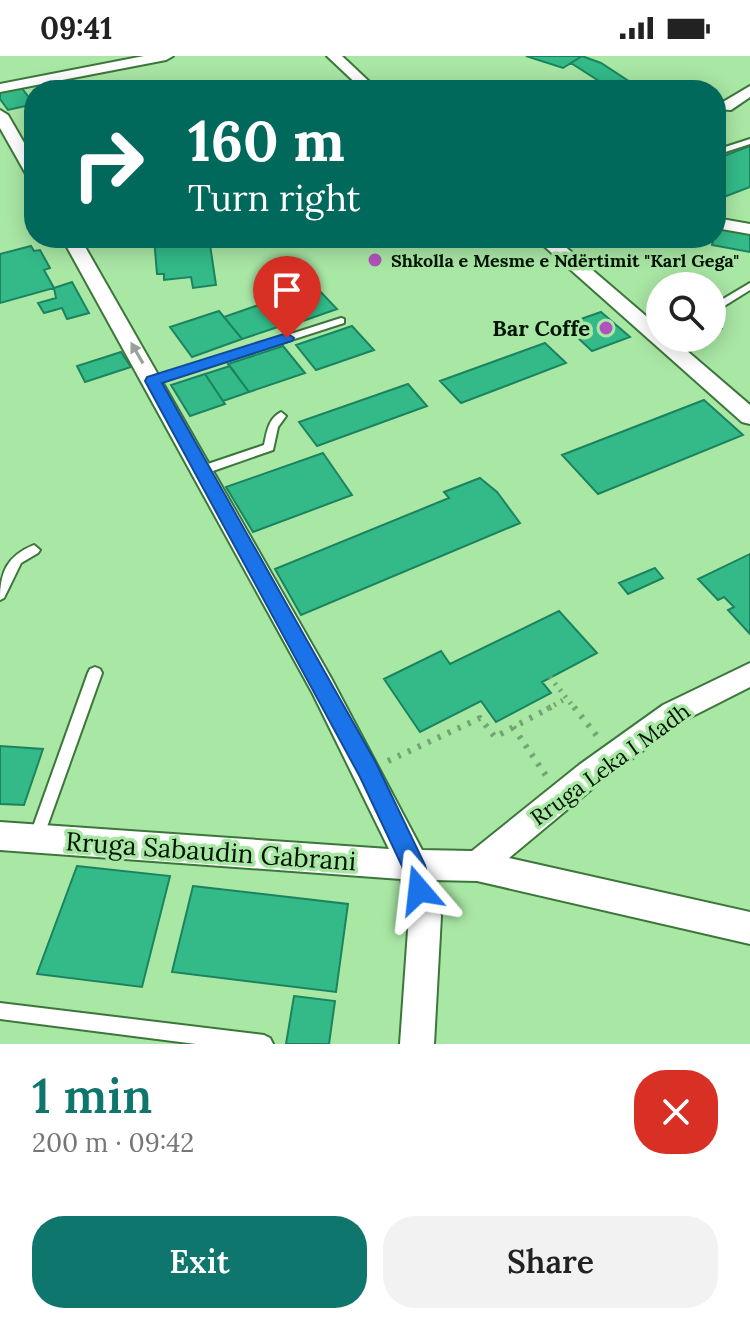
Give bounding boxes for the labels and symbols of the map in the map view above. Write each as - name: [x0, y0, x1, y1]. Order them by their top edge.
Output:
- place label: Shkolla e Mesme e Ndërtimit "Karl Gega": [391, 249, 739, 272]
- marker: Shkolla e Mesme e Ndërtimit "Karl Gega": [366, 251, 384, 269]
- pin: [253, 256, 321, 338]
- place label: Bar Coffe: [492, 314, 590, 342]
- marker: Bar Coffe: [597, 319, 615, 337]
- one-way arrow: [130, 342, 144, 364]
- street label: Rruga Leka I Madh: [525, 697, 695, 831]
- street label: Rruga Sabaudin Gabrani: [65, 824, 357, 878]
- position arrow: [377, 848, 461, 932]

